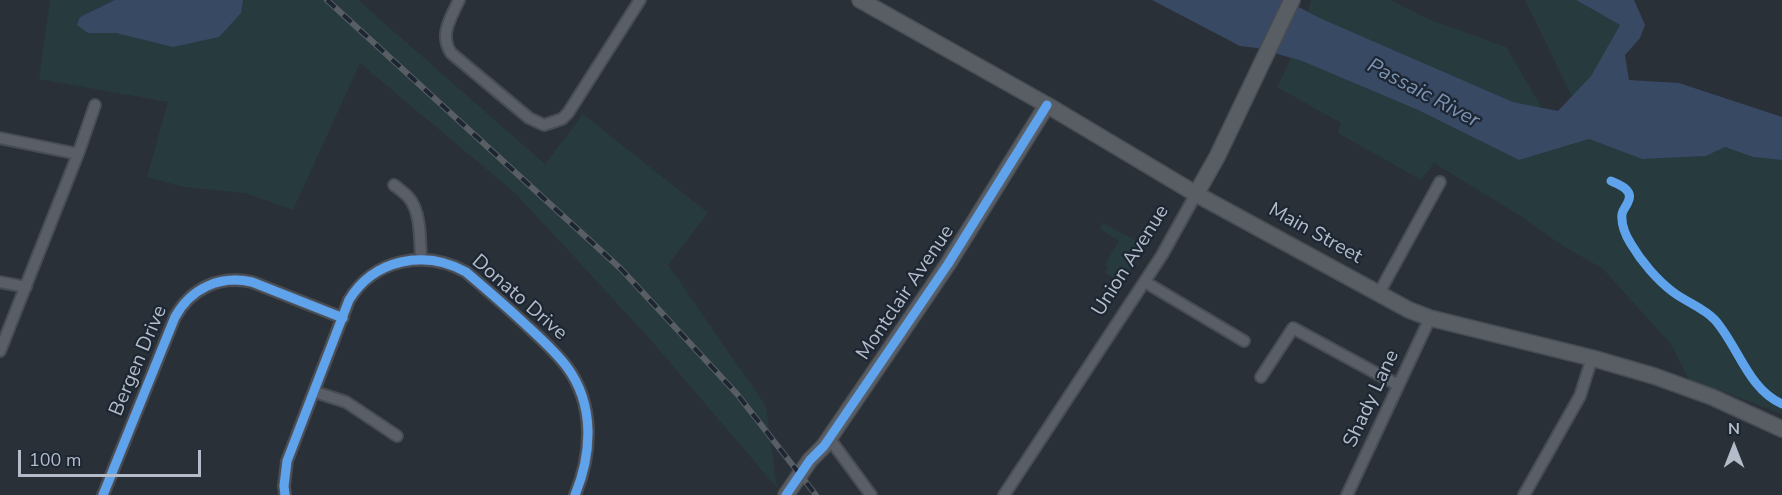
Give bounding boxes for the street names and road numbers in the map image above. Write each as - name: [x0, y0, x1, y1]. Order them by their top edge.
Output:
- street label: Main Street: [1264, 198, 1366, 270]
- street label: Union Avenue: [1087, 201, 1175, 321]
- street label: Montclair Avenue: [852, 221, 960, 365]
- street label: Donato Drive: [466, 250, 572, 346]
- street label: Bergen Drive: [105, 302, 173, 420]
- street label: Shady Lane: [1339, 346, 1405, 452]

